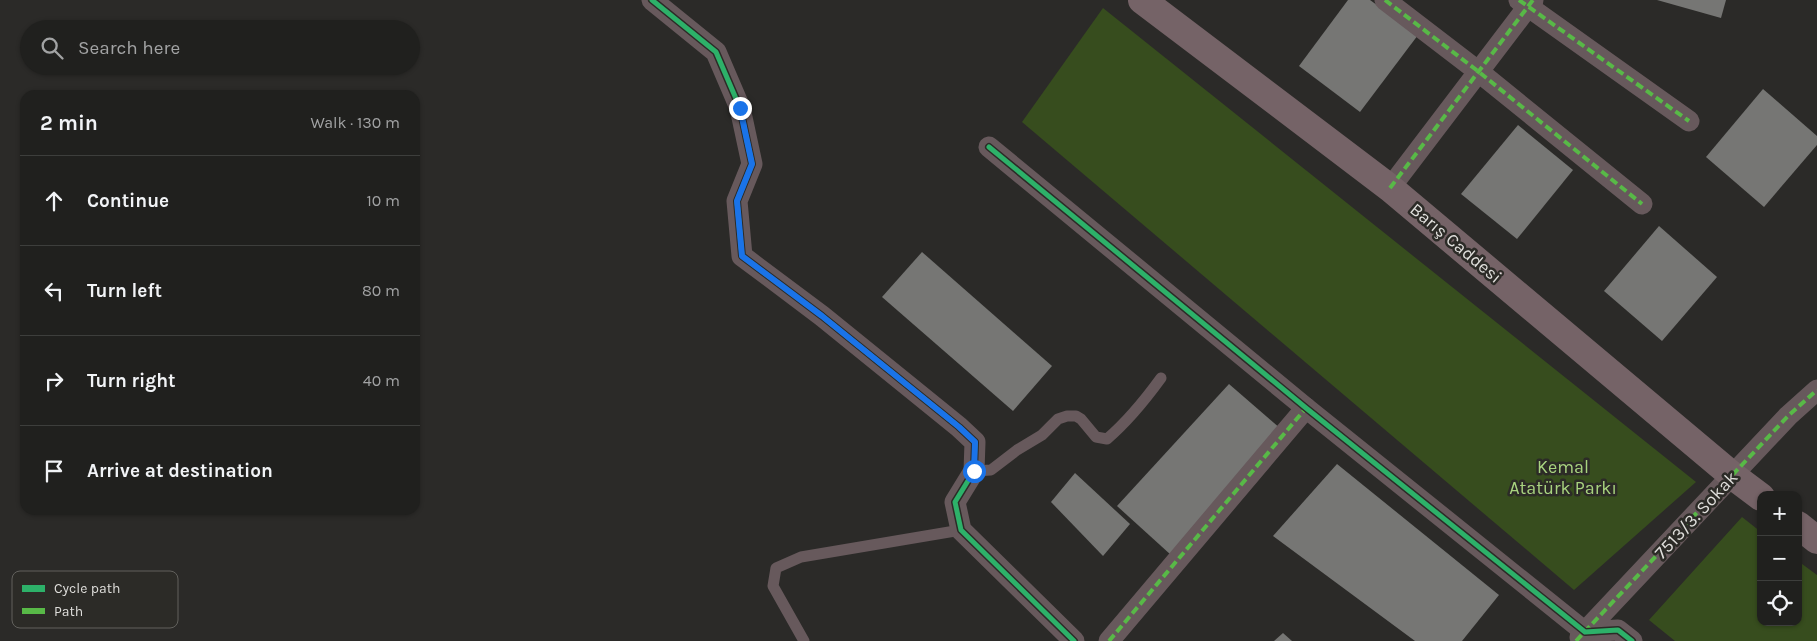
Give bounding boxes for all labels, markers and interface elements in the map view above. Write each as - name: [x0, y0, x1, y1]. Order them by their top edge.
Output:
- search box: [20, 20, 420, 75]
- icon: search: [38, 34, 66, 62]
- text: Search here: [78, 37, 180, 59]
- route end: [729, 97, 752, 120]
- text: 2 min: [40, 111, 98, 135]
- text: Walk · 130 m: [310, 113, 400, 132]
- icon: ahead: [40, 187, 68, 215]
- text: Continue: [87, 190, 169, 212]
- text: 10 m: [366, 191, 400, 210]
- street label: Barış Caddesi: [1406, 198, 1506, 288]
- icon: left: [40, 277, 68, 305]
- text: Turn left: [87, 280, 162, 302]
- text: 80 m: [362, 281, 400, 300]
- icon: right: [40, 367, 68, 395]
- text: Turn right: [87, 370, 176, 392]
- text: 40 m: [363, 371, 400, 390]
- park label: Kemal Atatürk Parkı: [1509, 456, 1617, 499]
- icon: arrive: [40, 457, 68, 485]
- text: Arrive at destination: [87, 460, 273, 482]
- route start: [963, 460, 986, 483]
- street label: 7513/3. Sokak: [1650, 467, 1742, 563]
- map controls: [1757, 491, 1802, 626]
- button: +: [1757, 491, 1802, 536]
- button: −: [1757, 536, 1802, 581]
- legend: [12, 571, 178, 628]
- text: Cycle path: [54, 580, 120, 597]
- button: locate: [1757, 581, 1802, 626]
- text: Path: [54, 603, 83, 620]

